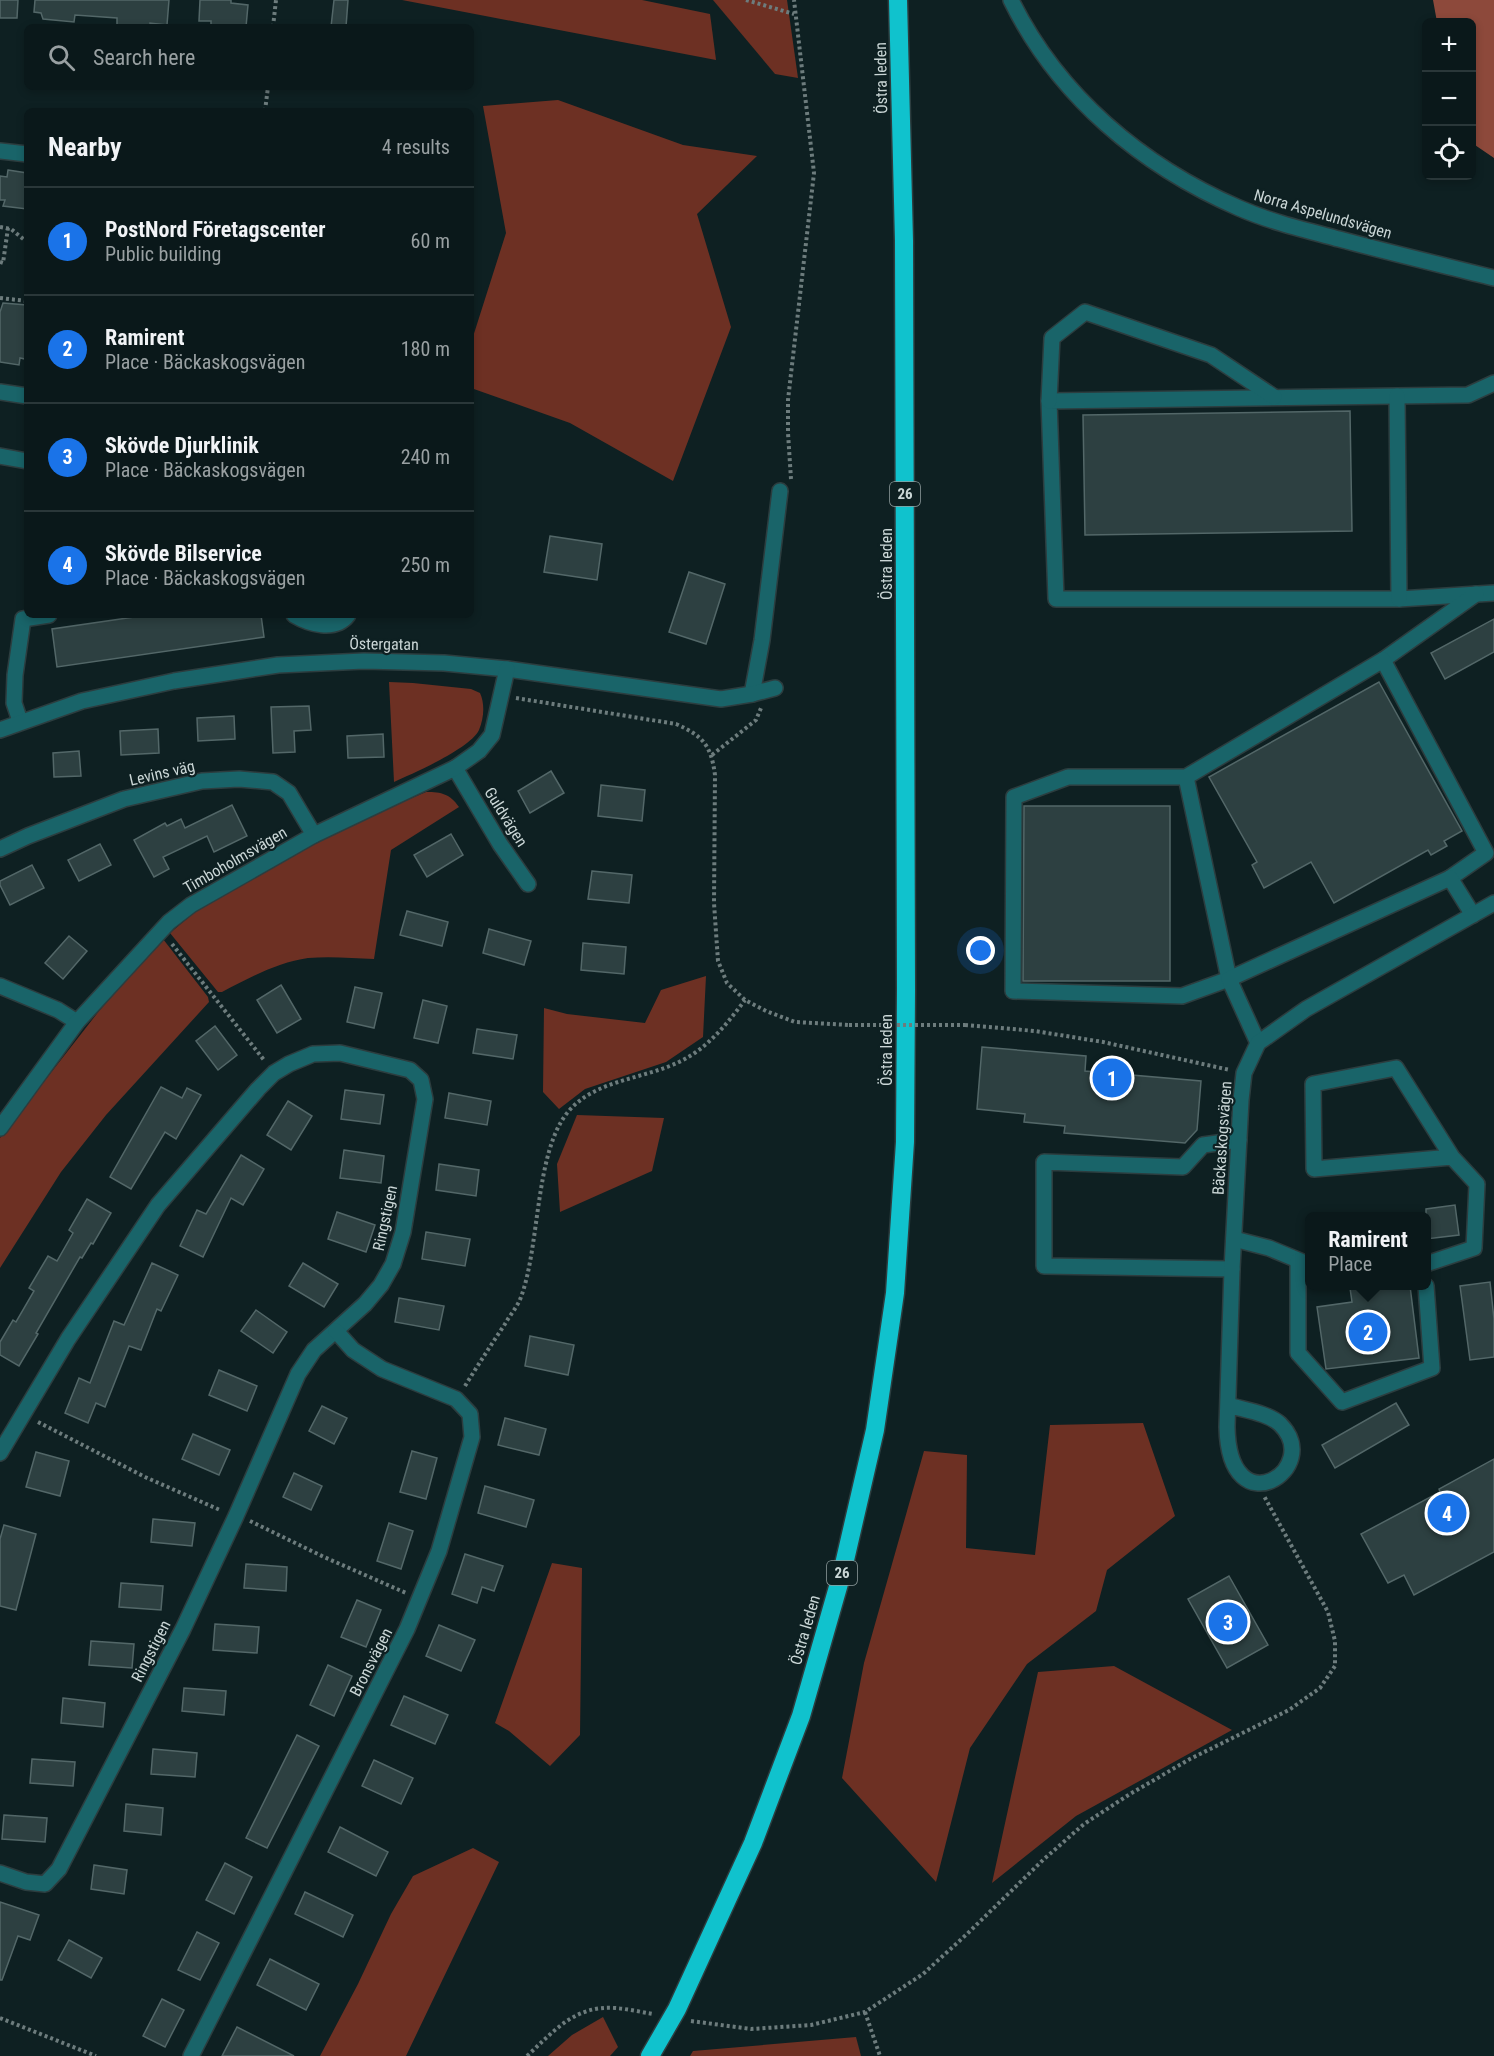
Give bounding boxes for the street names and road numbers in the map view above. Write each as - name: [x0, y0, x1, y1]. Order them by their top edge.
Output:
- street label: Östra leden: [871, 42, 891, 114]
- street label: Norra Aspelundsvägen: [1252, 185, 1394, 243]
- road number: 26: [890, 482, 920, 506]
- street label: Östra leden: [877, 528, 896, 600]
- street label: Östergatan: [349, 634, 419, 654]
- street label: Levins väg: [127, 756, 197, 790]
- street label: Guldvägen: [480, 784, 532, 850]
- street label: Timboholmsvägen: [180, 823, 290, 897]
- street label: Östra leden: [877, 1014, 896, 1086]
- street label: Bäckaskogsvägen: [1209, 1081, 1235, 1195]
- street label: Ringstigen: [369, 1183, 401, 1253]
- road number: 26: [827, 1561, 857, 1585]
- street label: Östra leden: [786, 1593, 824, 1667]
- street label: Ringstigen: [127, 1617, 175, 1685]
- street label: Bronsvägen: [346, 1625, 396, 1699]

